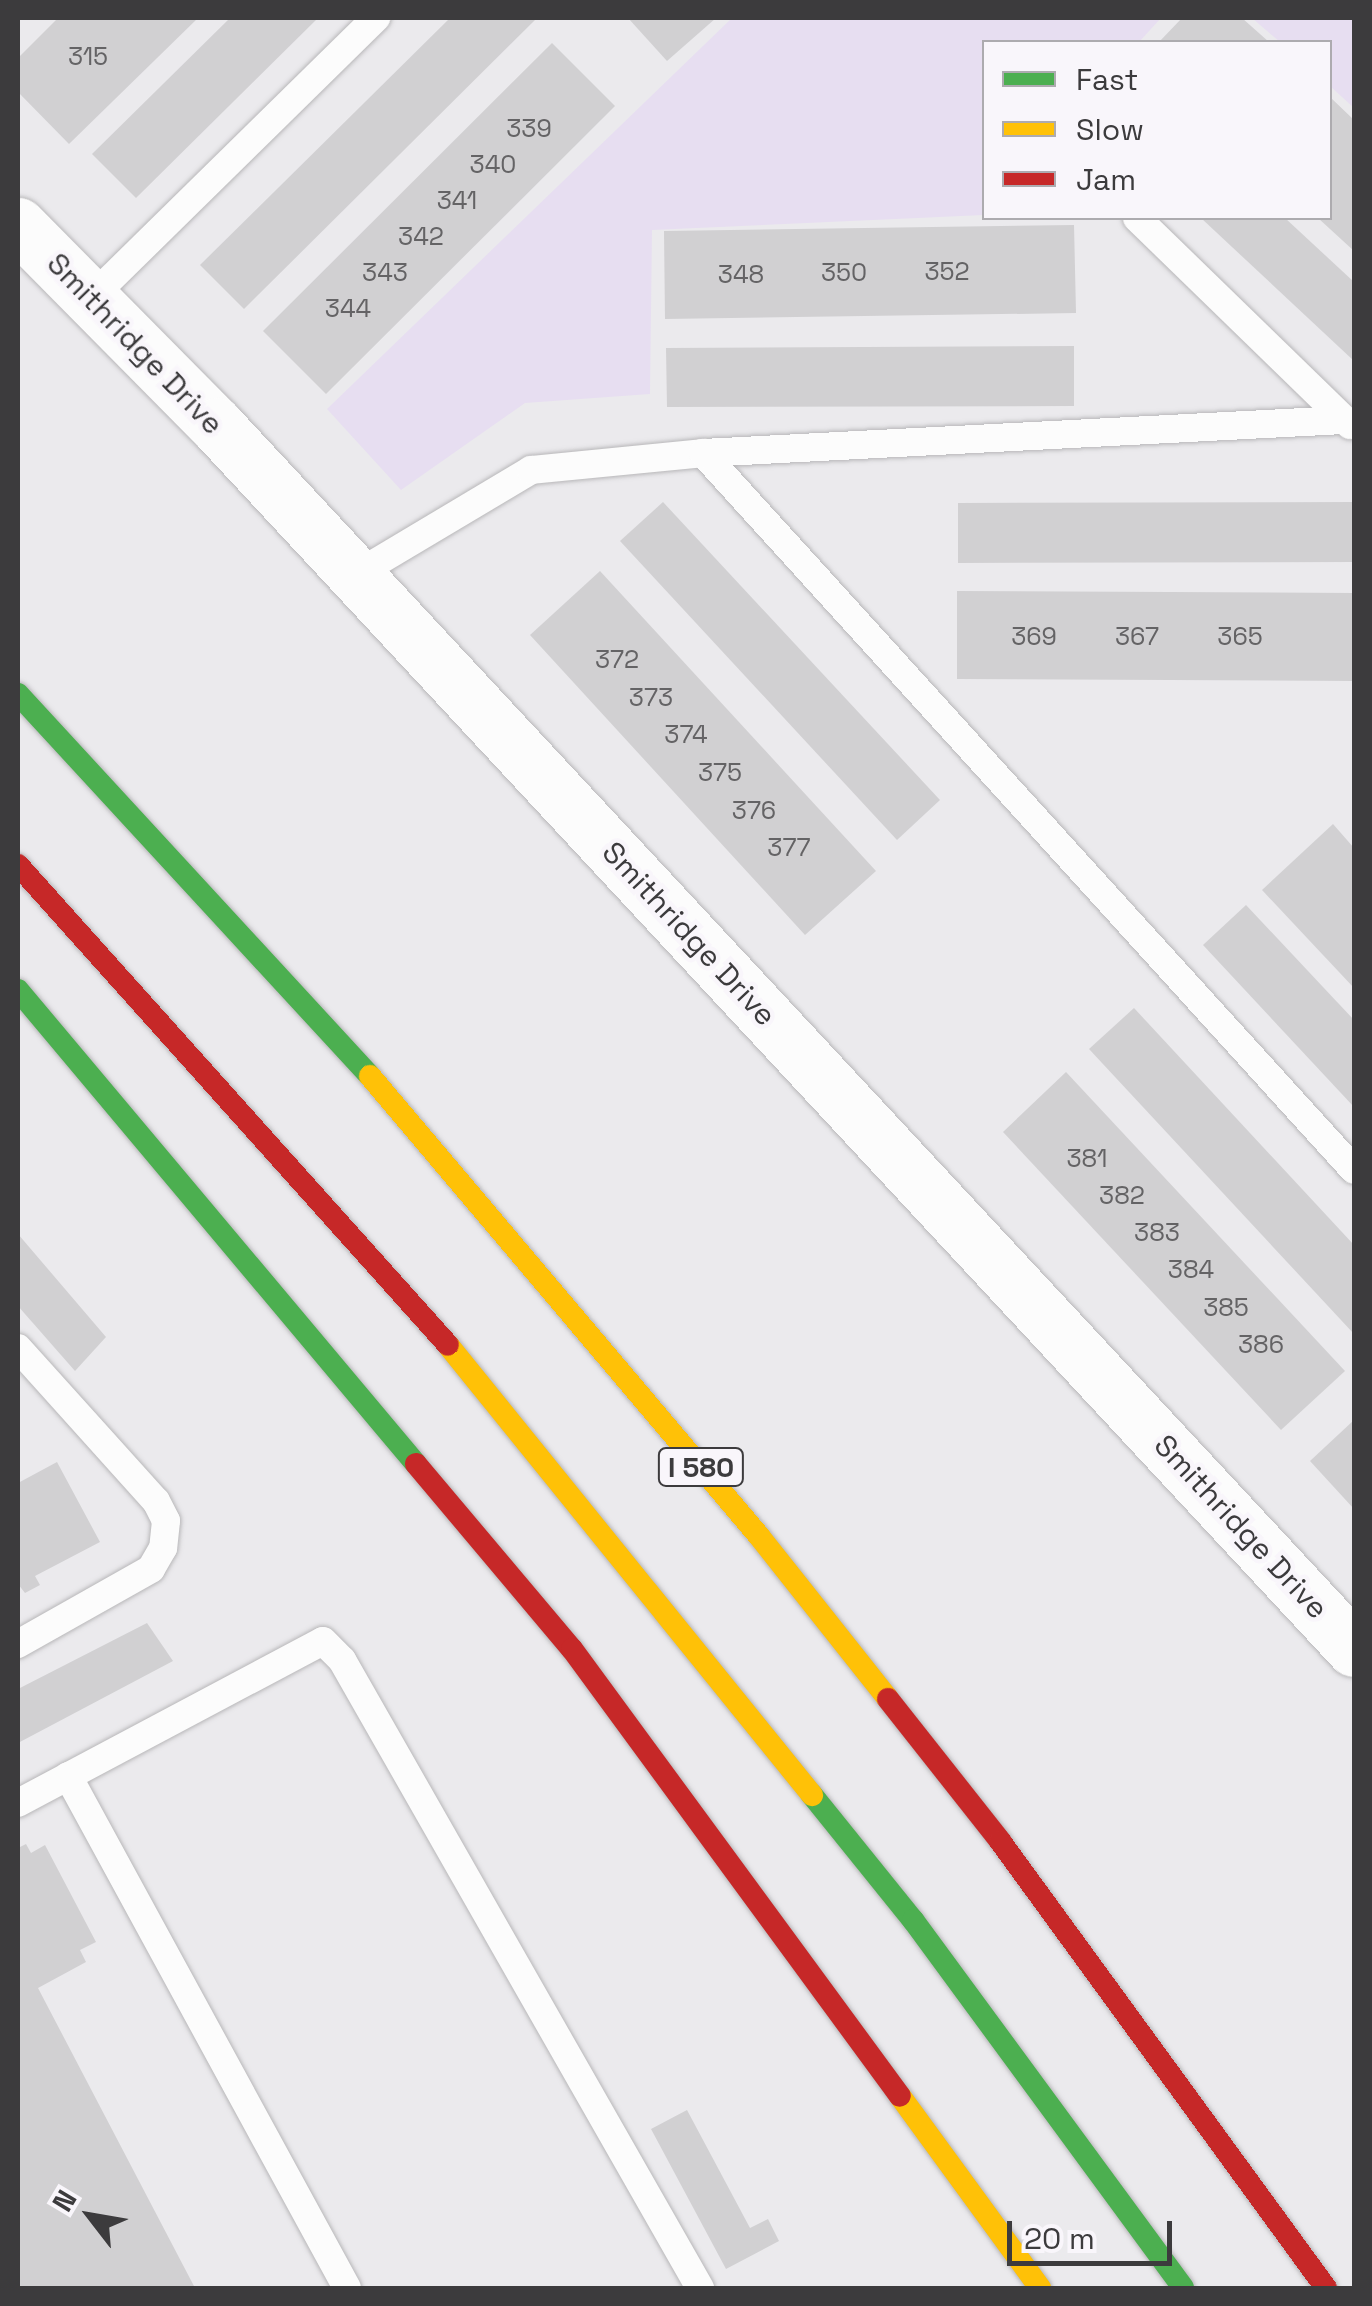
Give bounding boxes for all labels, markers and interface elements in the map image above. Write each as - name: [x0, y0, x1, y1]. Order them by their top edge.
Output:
- legend: [982, 40, 1332, 220]
- house number: 315: [68, 41, 108, 71]
- text: Fast: [1076, 60, 1138, 99]
- text: Slow: [1076, 110, 1144, 149]
- house number: 339: [506, 113, 552, 143]
- house number: 340: [470, 149, 516, 179]
- text: Jam: [1076, 160, 1136, 199]
- house number: 341: [437, 185, 477, 215]
- house number: 342: [398, 221, 444, 251]
- street label: Smithridge Drive: [39, 246, 231, 442]
- house number: 352: [925, 256, 969, 286]
- house number: 343: [362, 257, 408, 287]
- house number: 350: [821, 257, 867, 287]
- house number: 348: [718, 259, 764, 289]
- house number: 344: [325, 293, 371, 323]
- house number: 369: [1011, 621, 1057, 651]
- house number: 367: [1115, 621, 1159, 651]
- house number: 365: [1217, 621, 1263, 651]
- house number: 372: [595, 644, 639, 674]
- house number: 373: [629, 682, 673, 712]
- house number: 374: [664, 719, 708, 749]
- house number: 375: [698, 757, 742, 787]
- house number: 376: [732, 795, 776, 825]
- house number: 377: [767, 832, 811, 862]
- street label: Smithridge Drive: [595, 835, 783, 1033]
- house number: 381: [1066, 1143, 1108, 1173]
- house number: 382: [1099, 1180, 1145, 1210]
- house number: 383: [1134, 1217, 1180, 1247]
- house number: 384: [1168, 1254, 1214, 1284]
- house number: 385: [1203, 1292, 1249, 1322]
- house number: 386: [1238, 1329, 1284, 1359]
- street label: Smithridge Drive: [1147, 1428, 1335, 1626]
- road number: I 580: [656, 1444, 746, 1490]
- north arrow: [40, 2166, 140, 2266]
- text: N: [44, 2183, 85, 2218]
- scale bar: [1012, 2201, 1177, 2263]
- text: 20 m: [1024, 2219, 1095, 2258]

